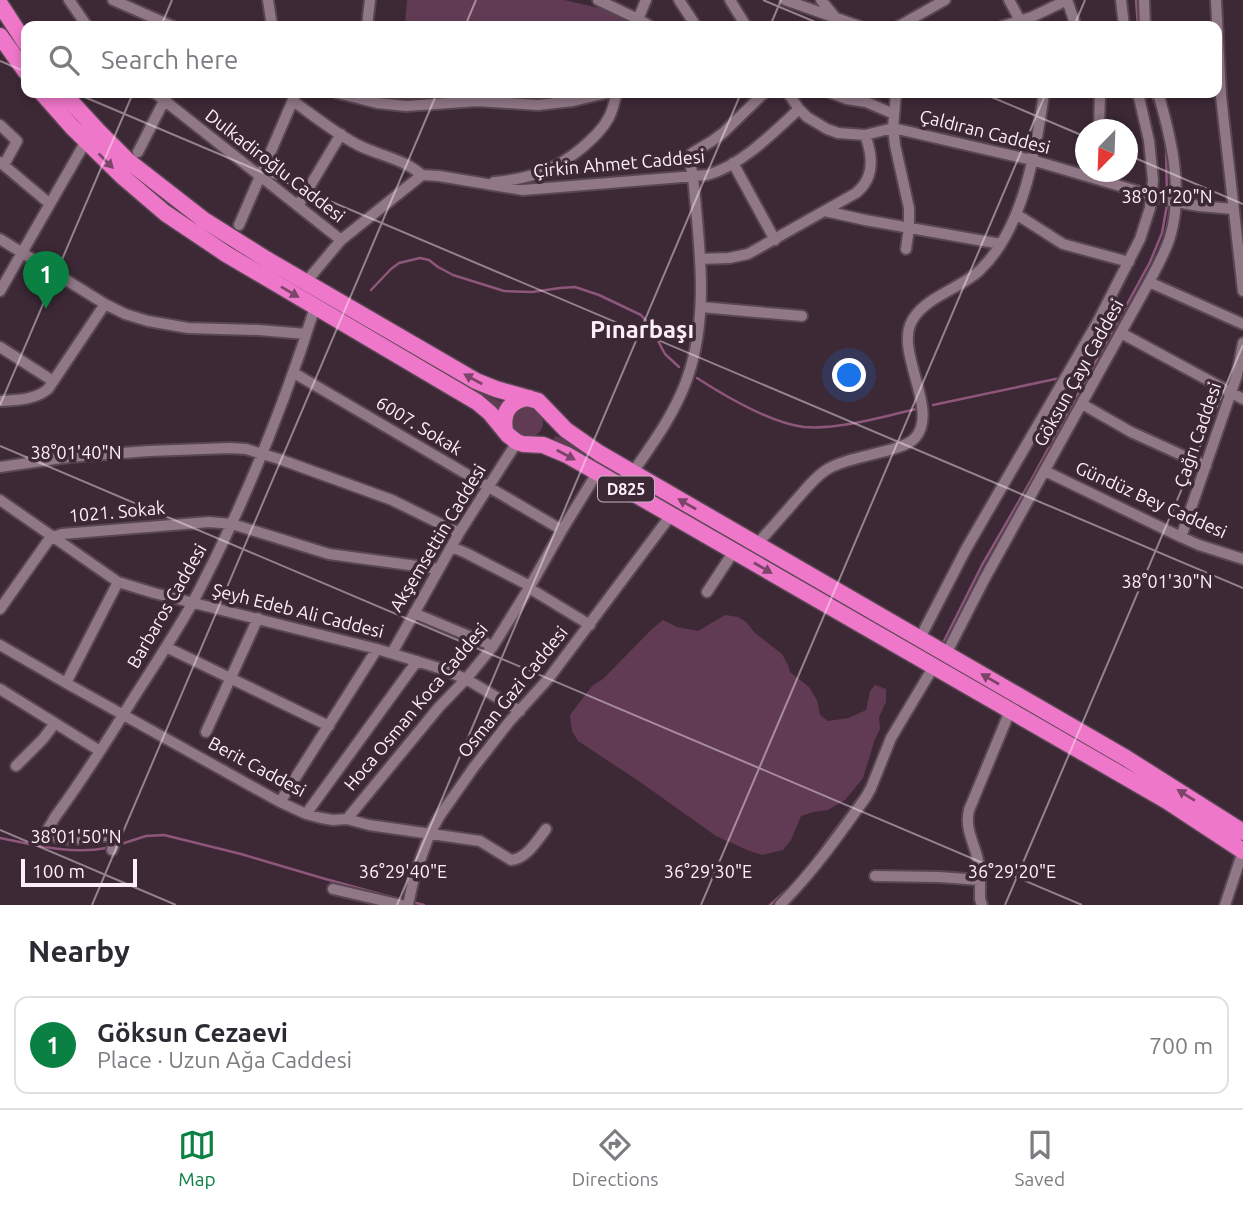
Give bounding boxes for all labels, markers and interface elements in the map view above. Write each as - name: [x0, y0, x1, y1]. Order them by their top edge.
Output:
- search box: [21, 21, 1222, 98]
- icon: search: [45, 41, 83, 79]
- text: Search here: [101, 45, 238, 74]
- street label: Dulkadiroğlu Caddesi: [202, 105, 349, 226]
- street label: Çaldıran Caddesi: [918, 105, 1053, 157]
- north arrow: [1075, 119, 1138, 182]
- street label: Çirkin Ahmet Caddesi: [532, 146, 706, 180]
- one-way arrow: [97, 152, 114, 169]
- text: 38°01'20"N: [1121, 186, 1213, 206]
- pin: 1: [23, 251, 69, 309]
- one-way arrow: [281, 286, 300, 299]
- street label: Göksun Çayı Caddesi: [1029, 296, 1127, 450]
- district label: Pınarbaşı: [590, 316, 694, 343]
- your location: [832, 358, 866, 392]
- one-way arrow: [463, 373, 482, 385]
- street label: Çağrı Caddesi: [1170, 380, 1224, 490]
- street label: 6007. Sokak: [373, 392, 466, 459]
- text: 38°01'40"N: [30, 442, 122, 462]
- one-way arrow: [556, 449, 576, 461]
- street label: Gündüz Bey Caddesi: [1073, 457, 1230, 541]
- street label: Akşemsettin Caddesi: [385, 460, 489, 615]
- road number: D825: [598, 476, 654, 502]
- street label: 1021. Sokak: [68, 497, 166, 525]
- one-way arrow: [677, 498, 697, 510]
- street label: Barbaros Caddesi: [122, 540, 210, 671]
- one-way arrow: [754, 562, 773, 574]
- text: 38°01'30"N: [1121, 571, 1213, 591]
- street label: Şeyh Edeb Ali Caddesi: [210, 579, 386, 641]
- street label: Hoca Osman Koca Caddesi: [339, 619, 491, 794]
- street label: Osman Gazi Caddesi: [453, 622, 571, 761]
- one-way arrow: [980, 673, 999, 685]
- street label: Berit Caddesi: [205, 732, 310, 800]
- one-way arrow: [1176, 788, 1195, 801]
- text: 38°01'50"N: [30, 826, 122, 846]
- scale bar: [21, 856, 136, 888]
- text: 100 m: [32, 860, 85, 882]
- text: 36°29'40"E: [359, 861, 447, 881]
- text: 36°29'30"E: [664, 861, 752, 881]
- text: 36°29'20"E: [968, 861, 1056, 881]
- text: Nearby: [28, 934, 130, 968]
- text: Göksun Cezaevi: [97, 1018, 288, 1047]
- text: 1: [47, 1033, 59, 1058]
- text: 700 m: [1149, 1033, 1213, 1058]
- text: Place · Uzun Ağa Caddesi: [97, 1047, 352, 1072]
- tab: Map: [178, 1126, 216, 1190]
- tab: Directions: [572, 1126, 659, 1190]
- tab: Saved: [1014, 1126, 1065, 1190]

